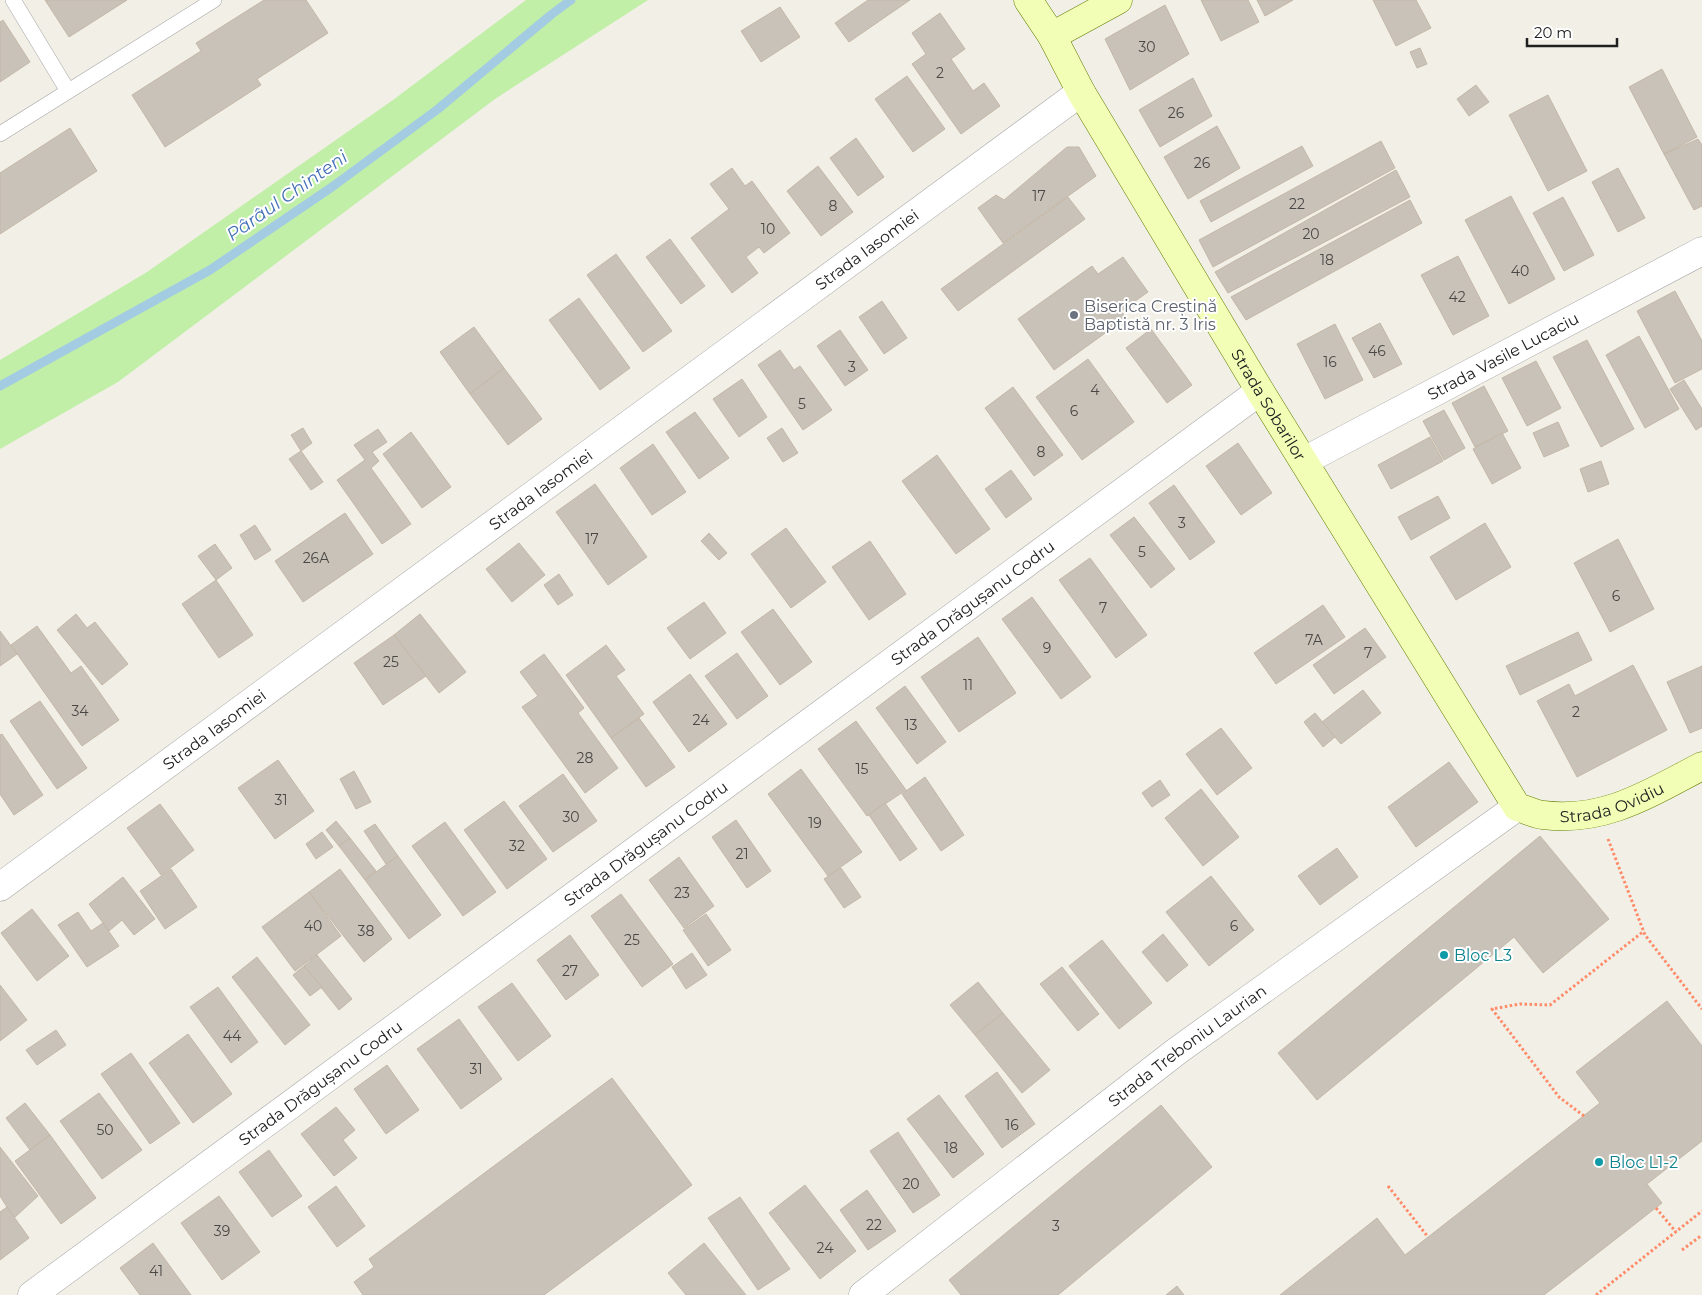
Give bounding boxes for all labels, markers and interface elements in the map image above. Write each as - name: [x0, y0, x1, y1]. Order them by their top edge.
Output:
- scale bar: [1527, 15, 1617, 47]
- text: 20 m: [1534, 23, 1572, 42]
- house number: 30: [1138, 38, 1156, 56]
- house number: 2: [936, 64, 944, 82]
- house number: 26: [1168, 104, 1185, 122]
- water label: Pârâul Chinteni: [222, 146, 352, 246]
- house number: 26: [1194, 154, 1211, 172]
- house number: 17: [1032, 187, 1046, 205]
- house number: 22: [1289, 195, 1305, 213]
- house number: 8: [829, 197, 838, 215]
- street label: Strada Iasomiei: [812, 206, 923, 294]
- house number: 10: [761, 220, 775, 238]
- house number: 20: [1302, 225, 1320, 243]
- house number: 18: [1320, 251, 1334, 269]
- house number: 40: [1511, 262, 1529, 280]
- house number: 42: [1448, 288, 1466, 306]
- place label: Biserica Creștină Baptistă nr. 3 Iris: [1084, 297, 1217, 334]
- marker: Biserica Creștină Baptistă nr. 3 Iris: [1068, 309, 1080, 321]
- street label: Strada Vasile Lucaciu: [1424, 309, 1582, 404]
- house number: 46: [1368, 342, 1386, 360]
- street label: Strada Sobarilor: [1227, 346, 1310, 464]
- house number: 16: [1323, 353, 1337, 371]
- house number: 3: [848, 358, 856, 376]
- house number: 4: [1090, 381, 1100, 399]
- house number: 5: [798, 395, 806, 413]
- house number: 6: [1070, 402, 1079, 420]
- house number: 8: [1037, 443, 1046, 461]
- street label: Strada Iasomiei: [485, 446, 596, 534]
- house number: 3: [1178, 514, 1186, 532]
- house number: 17: [585, 530, 599, 548]
- street label: Strada Drăgușanu Codru: [887, 537, 1058, 669]
- house number: 5: [1138, 543, 1146, 561]
- house number: 26A: [303, 549, 330, 567]
- house number: 6: [1612, 587, 1621, 605]
- house number: 7: [1099, 599, 1107, 617]
- house number: 7A: [1305, 631, 1324, 649]
- house number: 9: [1043, 639, 1051, 657]
- house number: 7: [1364, 644, 1372, 662]
- house number: 25: [383, 653, 399, 671]
- house number: 11: [963, 676, 973, 694]
- street label: Strada Iasomiei: [159, 686, 270, 774]
- house number: 34: [71, 702, 89, 720]
- house number: 2: [1572, 703, 1580, 721]
- house number: 24: [693, 711, 710, 729]
- house number: 13: [905, 716, 918, 734]
- house number: 28: [577, 749, 594, 767]
- house number: 15: [856, 760, 869, 778]
- street label: Strada Drăgușanu Codru: [560, 777, 731, 910]
- street label: Strada Ovidiu: [1560, 779, 1667, 826]
- house number: 31: [275, 791, 287, 809]
- house number: 30: [562, 808, 580, 826]
- house number: 19: [808, 814, 822, 832]
- house number: 32: [509, 837, 525, 855]
- house number: 21: [735, 845, 749, 863]
- house number: 23: [674, 884, 690, 902]
- house number: 40: [304, 917, 322, 935]
- house number: 6: [1230, 917, 1239, 935]
- house number: 38: [358, 922, 374, 940]
- house number: 25: [624, 931, 640, 949]
- place label: Bloc L3: [1454, 946, 1512, 965]
- marker: Bloc L3: [1438, 949, 1450, 961]
- house number: 27: [562, 962, 578, 980]
- street label: Strada Treboniu Laurian: [1104, 981, 1270, 1111]
- street label: Strada Drăgușanu Codru: [235, 1017, 406, 1150]
- house number: 44: [223, 1027, 242, 1045]
- house number: 31: [470, 1060, 482, 1078]
- house number: 16: [1005, 1116, 1019, 1134]
- house number: 50: [96, 1121, 114, 1139]
- house number: 18: [944, 1139, 958, 1157]
- place label: Bloc L1-2: [1609, 1153, 1678, 1172]
- marker: Bloc L1-2: [1593, 1156, 1605, 1168]
- house number: 20: [902, 1175, 920, 1193]
- house number: 22: [866, 1216, 882, 1234]
- house number: 3: [1052, 1217, 1060, 1235]
- house number: 39: [214, 1222, 230, 1240]
- house number: 24: [817, 1239, 834, 1257]
- house number: 41: [149, 1262, 163, 1280]

